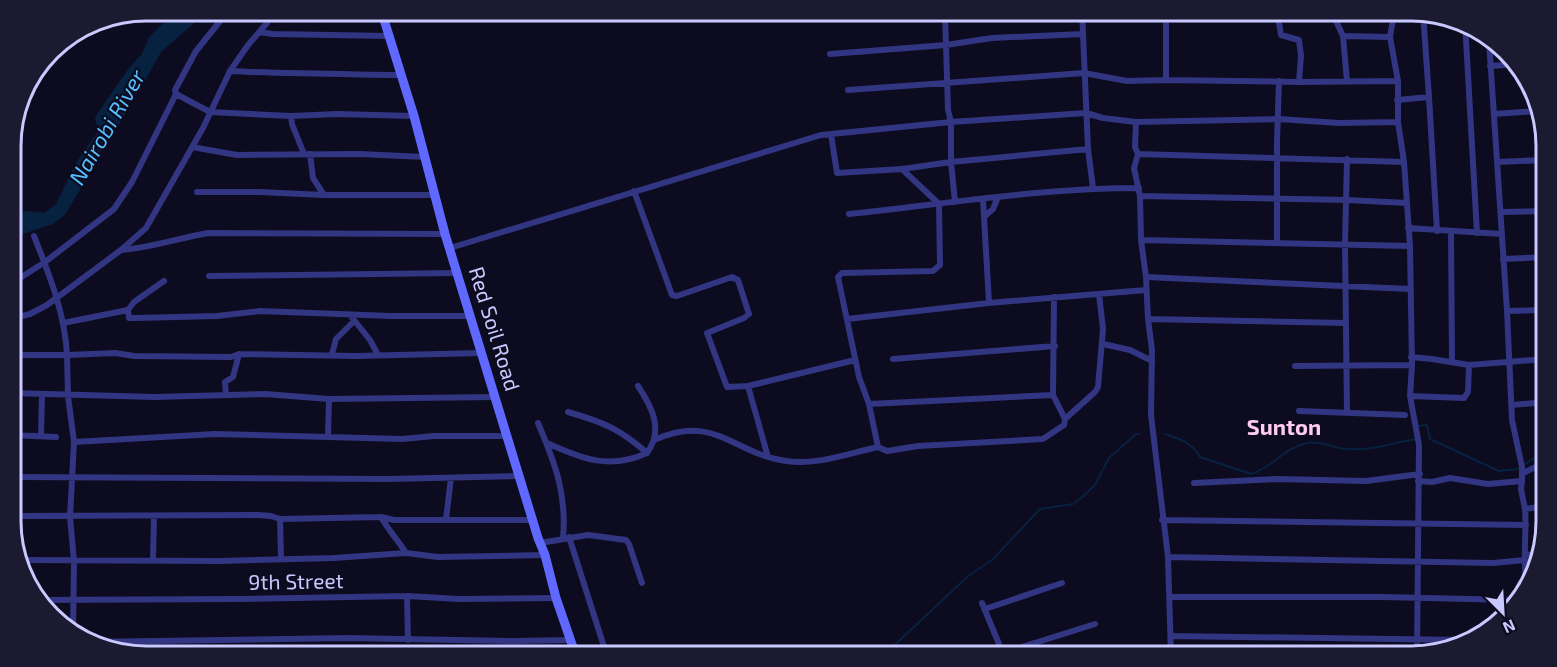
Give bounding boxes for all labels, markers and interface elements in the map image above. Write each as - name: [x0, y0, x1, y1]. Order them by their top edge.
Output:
- water label: Nairobi River: [63, 63, 150, 189]
- street label: Red Soil Road: [465, 263, 526, 394]
- district label: Sunton: [1247, 413, 1321, 439]
- street label: 9th Street: [248, 567, 344, 594]
- north arrow: [1473, 583, 1533, 643]
- text: N: [1500, 616, 1518, 638]

